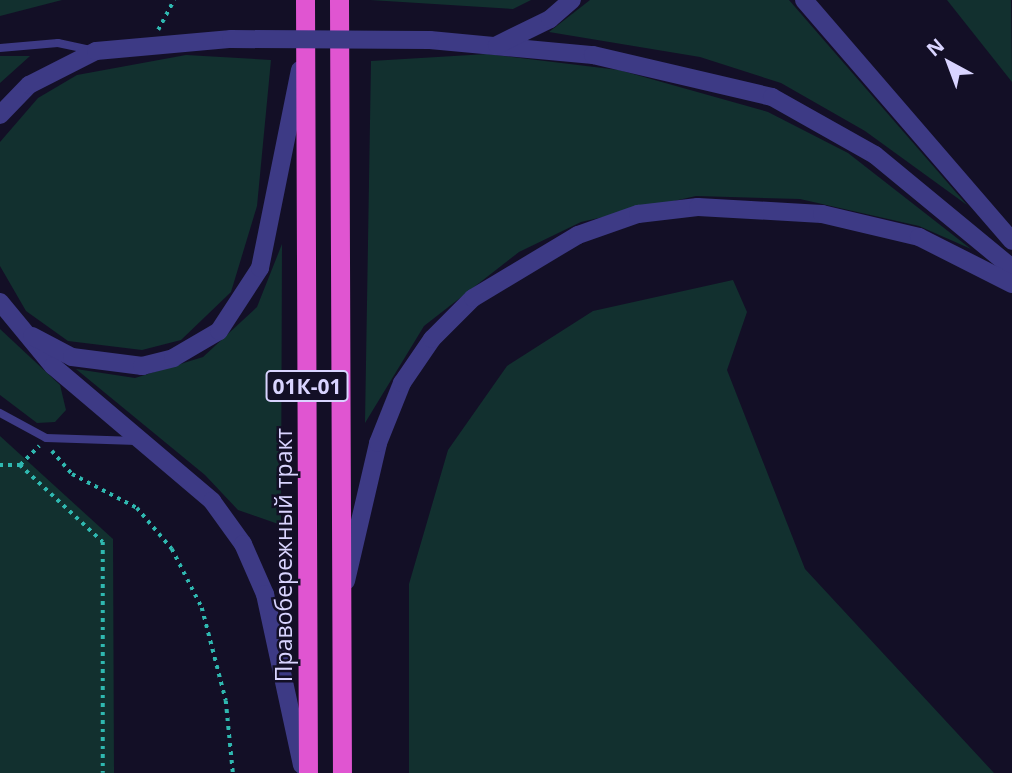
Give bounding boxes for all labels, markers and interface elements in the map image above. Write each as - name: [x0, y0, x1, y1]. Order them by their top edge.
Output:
- north arrow: [914, 28, 984, 98]
- text: N: [921, 32, 950, 62]
- road number: 01К-01: [265, 368, 349, 404]
- street label: Правобережный тракт: [269, 428, 297, 682]

